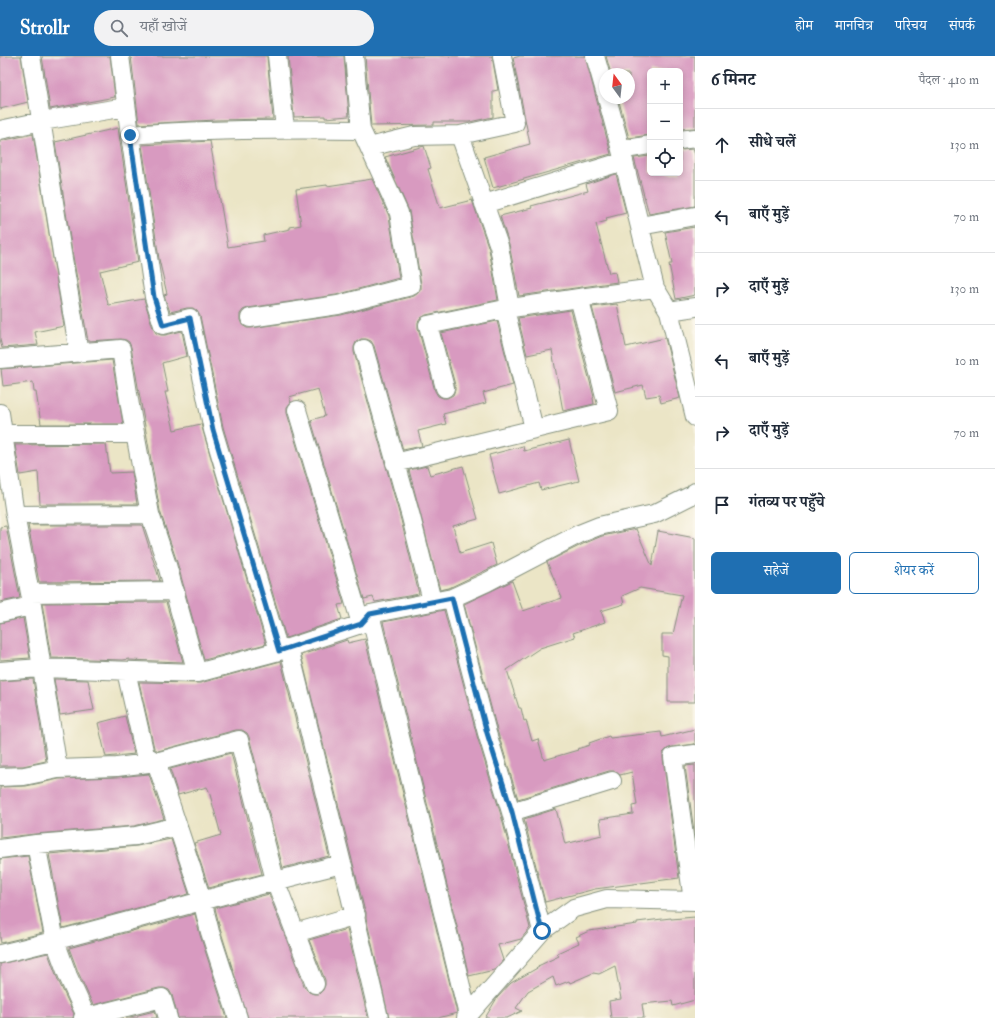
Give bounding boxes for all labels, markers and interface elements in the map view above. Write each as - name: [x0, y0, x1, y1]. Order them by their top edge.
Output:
- search box: [94, 10, 374, 46]
- text: Strollr: [20, 16, 70, 40]
- icon: search: [108, 17, 130, 39]
- text: यहाँ खोजें: [140, 17, 187, 36]
- text: होम: [795, 17, 813, 34]
- text: मानचित्र: [835, 17, 873, 34]
- text: परिचय: [895, 17, 927, 34]
- text: संपर्क: [949, 17, 975, 34]
- north arrow: [599, 68, 635, 104]
- map controls: [647, 68, 683, 176]
- button: +: [647, 68, 683, 104]
- text: 6 मिनट: [711, 69, 755, 90]
- text: पैदल · 410 m: [919, 72, 979, 88]
- button: −: [647, 104, 683, 140]
- route end: [121, 126, 139, 144]
- text: सीधे चलें: [749, 133, 796, 152]
- icon: ahead: [711, 134, 733, 156]
- text: 130 m: [950, 137, 979, 153]
- button: locate: [647, 140, 683, 176]
- text: बाएँ मुड़ें: [749, 205, 789, 224]
- icon: left: [711, 206, 733, 228]
- text: 70 m: [954, 209, 979, 225]
- text: दाएँ मुड़ें: [749, 277, 789, 296]
- icon: right: [711, 278, 733, 300]
- text: 130 m: [950, 281, 979, 297]
- text: बाएँ मुड़ें: [749, 349, 789, 368]
- icon: left: [711, 350, 733, 372]
- text: 10 m: [955, 353, 979, 369]
- text: दाएँ मुड़ें: [749, 421, 789, 440]
- icon: right: [711, 422, 733, 444]
- text: 70 m: [954, 425, 979, 441]
- text: गंतव्य पर पहुँचे: [749, 493, 825, 512]
- icon: arrive: [711, 494, 733, 516]
- button: सहेजें: [711, 552, 841, 594]
- button: शेयर करें: [849, 552, 979, 594]
- route start: [533, 922, 551, 940]

